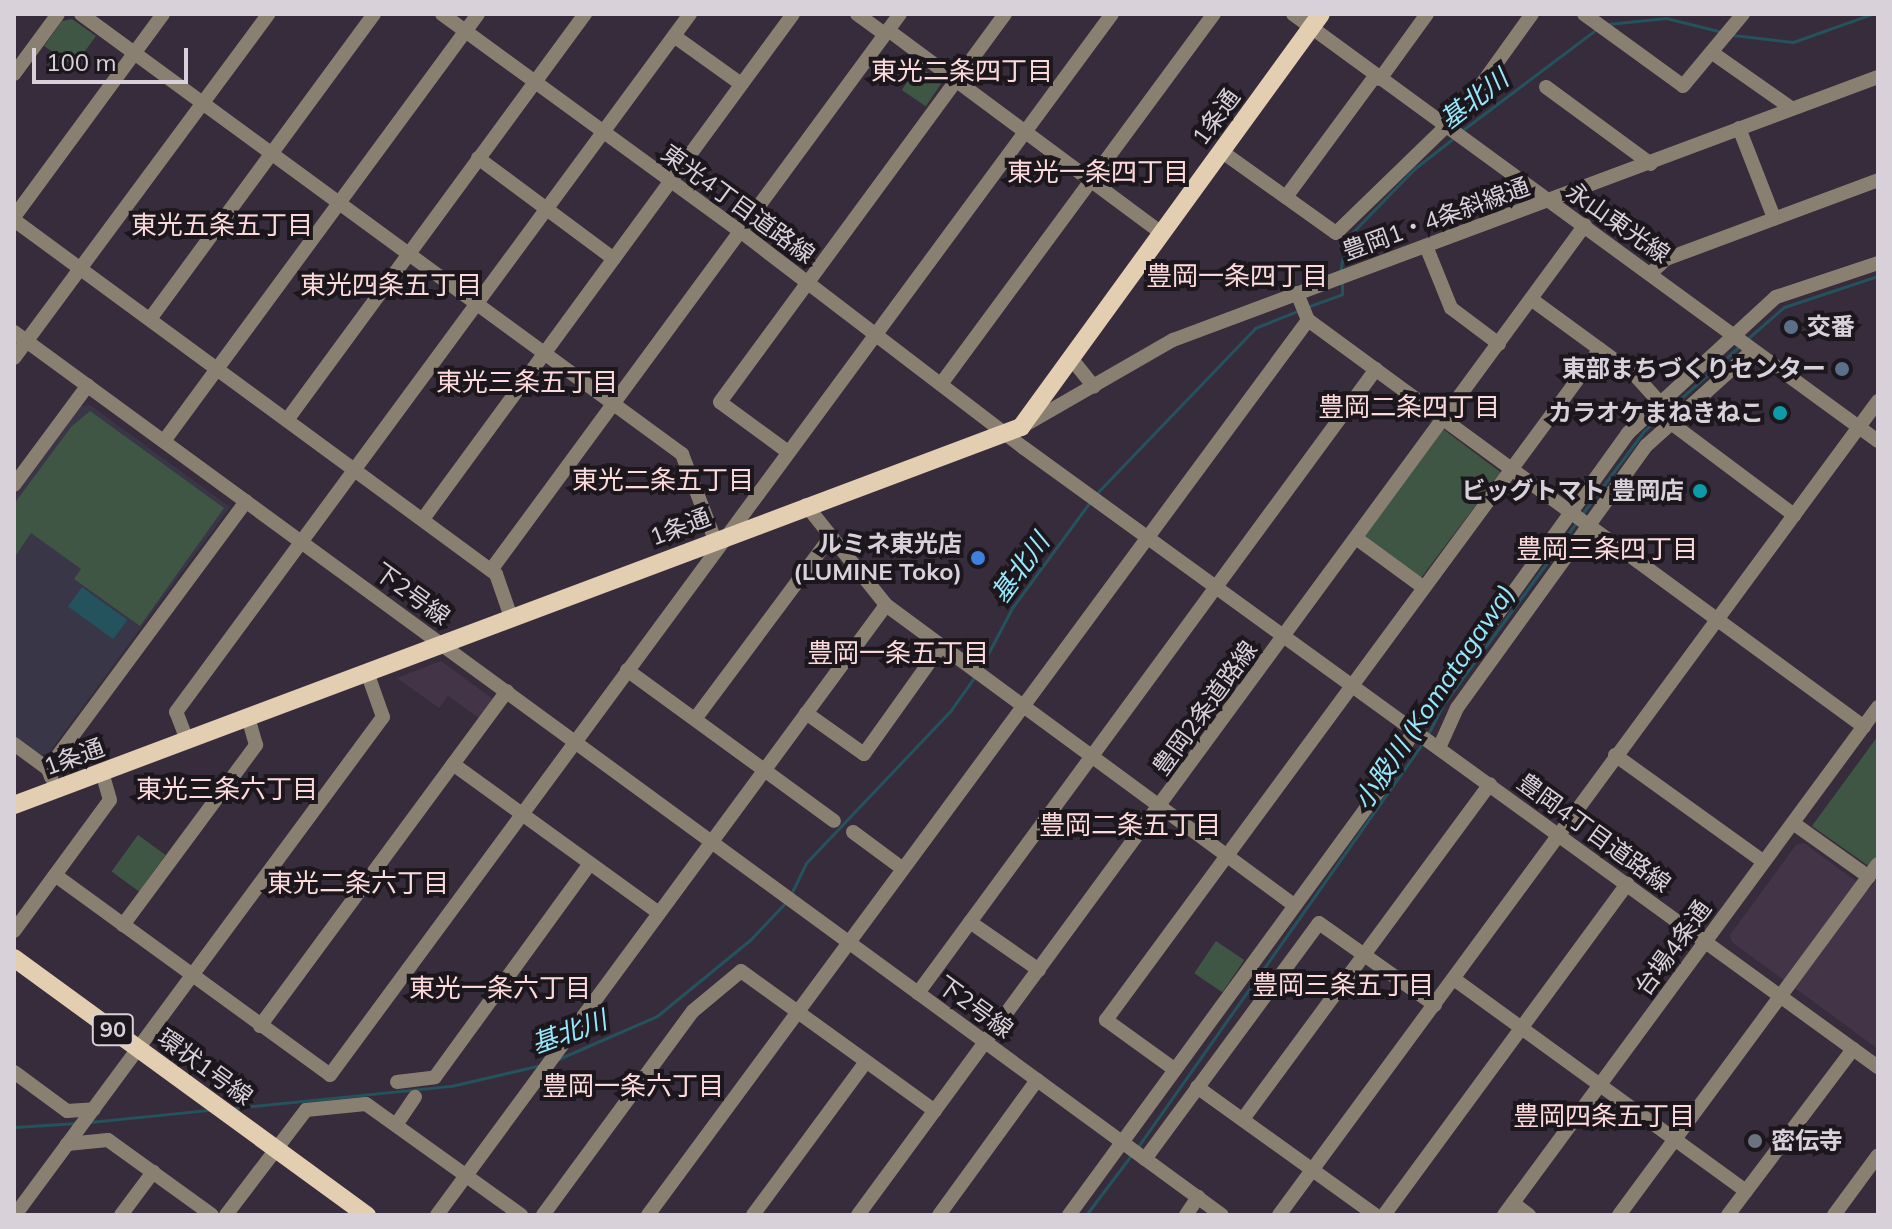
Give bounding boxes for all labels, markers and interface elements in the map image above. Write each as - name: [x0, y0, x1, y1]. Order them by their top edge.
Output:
- scale bar: [36, 32, 192, 82]
- text: 100 m: [46, 47, 117, 77]
- district label: 東光二条四丁目: [871, 55, 1053, 87]
- water label: 基北川: [1434, 63, 1514, 135]
- street label: 1条通: [1186, 83, 1246, 151]
- street label: 東光4丁目道路線: [656, 139, 820, 269]
- district label: 東光一条四丁目: [1007, 156, 1189, 188]
- street label: 豊岡1・4条斜線通: [1339, 172, 1533, 266]
- street label: 永山東光線: [1561, 177, 1675, 269]
- district label: 東光五条五丁目: [131, 209, 313, 241]
- district label: 豊岡一条四丁目: [1146, 260, 1328, 292]
- district label: 東光四条五丁目: [300, 269, 482, 301]
- place label: 交番: [1807, 313, 1855, 341]
- marker: 交番: [1782, 318, 1800, 336]
- place label: 東部まちづくりセンター: [1562, 355, 1826, 383]
- marker: 東部まちづくりセンター: [1833, 360, 1851, 378]
- district label: 東光三条五丁目: [436, 366, 618, 398]
- district label: 豊岡二条四丁目: [1318, 391, 1500, 423]
- place label: カラオケまねきねこ: [1548, 399, 1764, 427]
- marker: カラオケまねきねこ: [1771, 404, 1789, 422]
- district label: 東光二条五丁目: [572, 464, 754, 496]
- place label: ビッグトマト 豊岡店: [1461, 477, 1684, 505]
- marker: ビッグトマト 豊岡店: [1691, 482, 1709, 500]
- street label: 1条通: [646, 502, 714, 552]
- water label: 基北川: [984, 527, 1056, 609]
- place label: ルミネ東光店 (LUMINE Toko): [794, 530, 962, 586]
- district label: 豊岡三条四丁目: [1516, 533, 1698, 565]
- marker: ルミネ東光店 (LUMINE Toko): [969, 549, 987, 567]
- street label: 下2号線: [369, 557, 455, 631]
- water label: 小股川 (Komatagawa): [1347, 579, 1521, 815]
- street label: 豊岡2条道路線: [1147, 635, 1263, 781]
- district label: 豊岡一条五丁目: [807, 637, 989, 669]
- street label: 1条通: [40, 733, 108, 781]
- street label: 豊岡4丁目道路線: [1512, 768, 1676, 898]
- district label: 東光三条六丁目: [136, 773, 318, 805]
- district label: 豊岡二条五丁目: [1039, 809, 1221, 841]
- district label: 東光二条六丁目: [267, 867, 449, 899]
- street label: 台場4条通: [1629, 895, 1717, 1001]
- district label: 豊岡三条五丁目: [1252, 969, 1434, 1001]
- street label: 下2号線: [932, 970, 1018, 1044]
- district label: 東光一条六丁目: [409, 972, 591, 1004]
- water label: 基北川: [527, 1004, 611, 1060]
- road number: 90: [91, 1012, 135, 1048]
- street label: 環状1号線: [152, 1023, 258, 1111]
- district label: 豊岡一条六丁目: [542, 1070, 724, 1102]
- district label: 豊岡四条五丁目: [1513, 1100, 1695, 1132]
- place label: 密伝寺: [1771, 1127, 1843, 1155]
- marker: 密伝寺: [1746, 1132, 1764, 1150]

